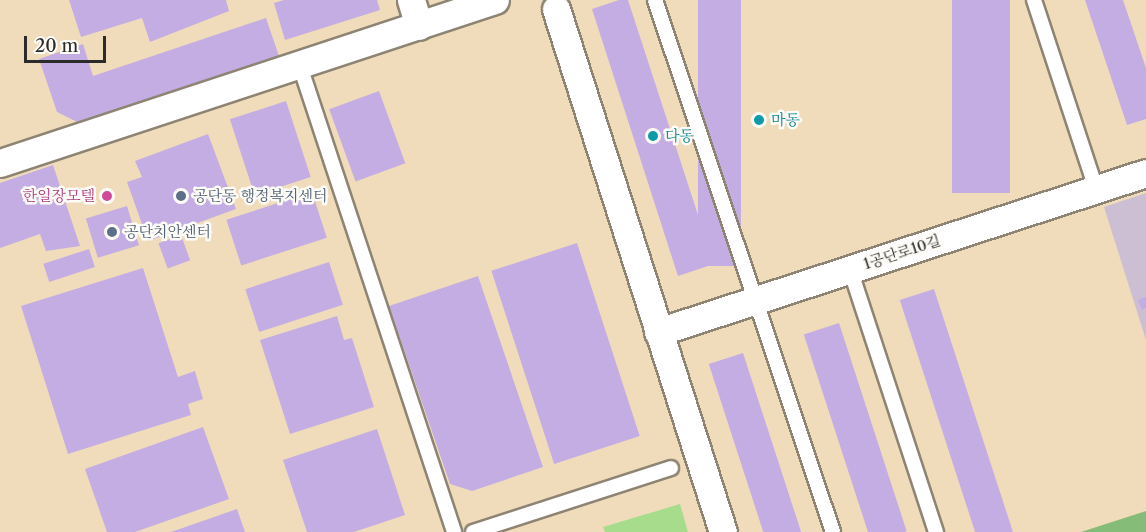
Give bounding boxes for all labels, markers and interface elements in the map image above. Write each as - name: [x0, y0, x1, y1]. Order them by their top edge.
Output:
- scale bar: [27, 24, 110, 62]
- text: 20 m: [35, 35, 78, 57]
- place label: 마동: [771, 111, 800, 129]
- marker: 마동: [752, 113, 766, 127]
- place label: 다동: [665, 127, 694, 145]
- marker: 다동: [646, 129, 660, 143]
- place label: 한일장모텔: [23, 187, 95, 205]
- place label: 공단동 행정복지센터: [193, 187, 327, 205]
- marker: 한일장모텔: [100, 189, 114, 203]
- marker: 공단동 행정복지센터: [174, 189, 188, 203]
- place label: 공단치안센터: [124, 223, 211, 241]
- marker: 공단치안센터: [105, 225, 119, 239]
- street label: 1공단로10길: [861, 231, 943, 273]

